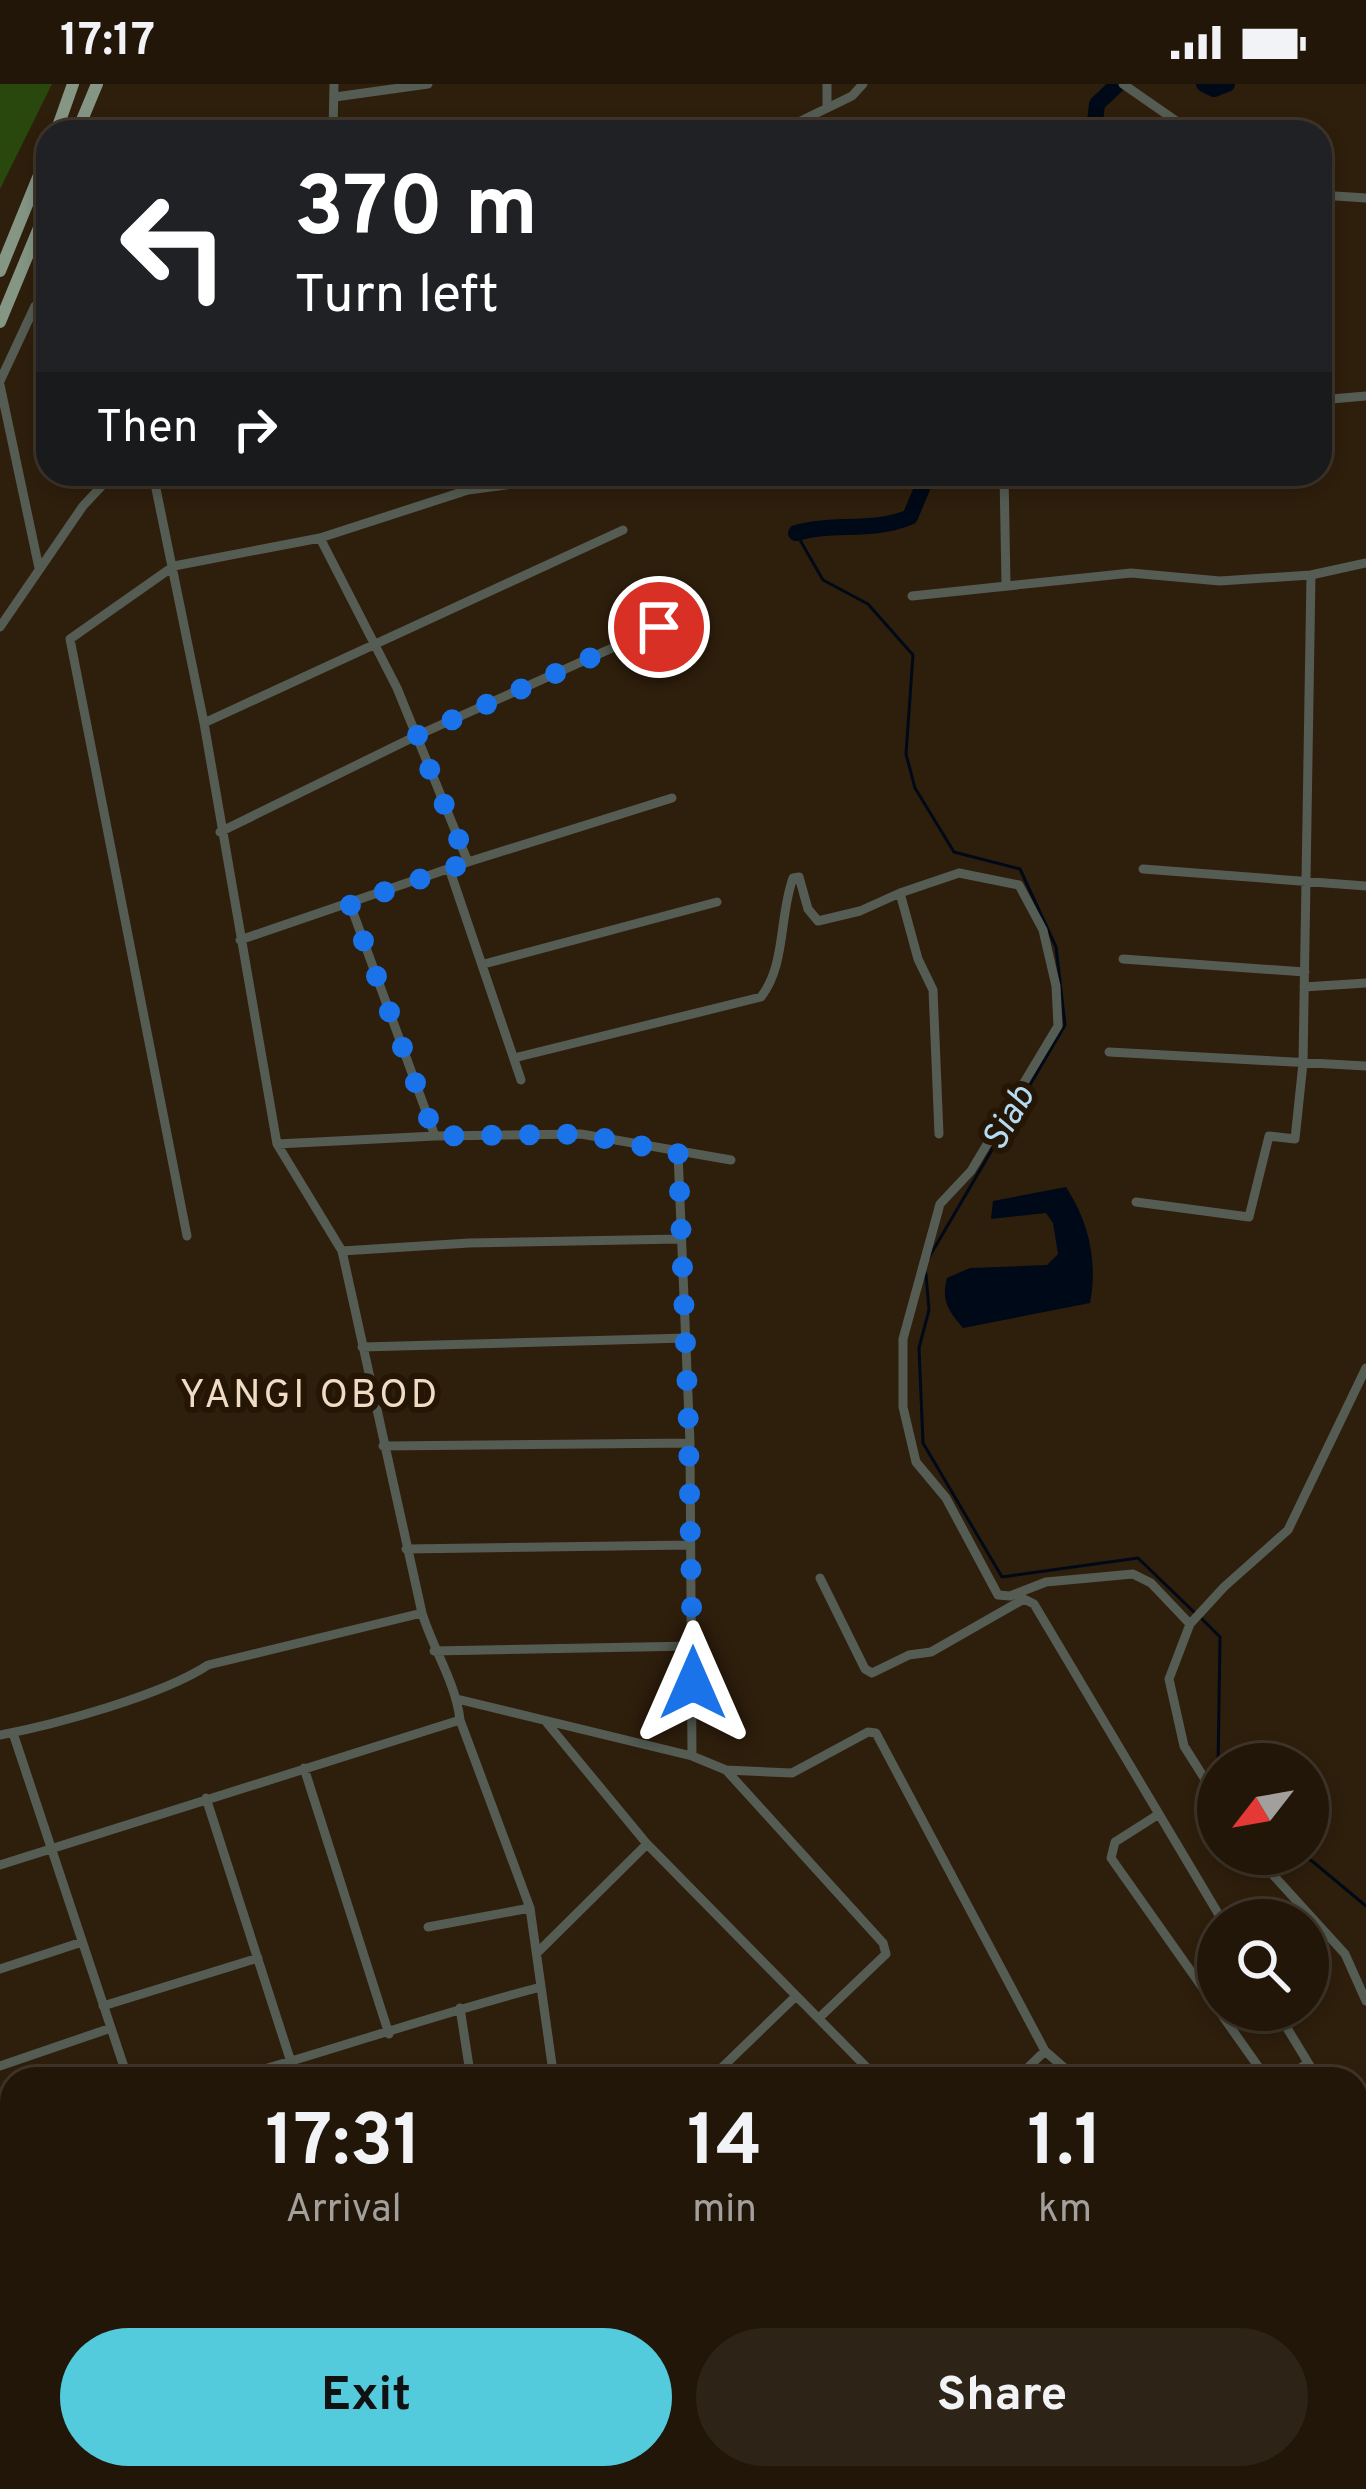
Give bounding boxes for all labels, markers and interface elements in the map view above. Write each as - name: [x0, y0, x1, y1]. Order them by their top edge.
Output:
- text: 17:17: [60, 14, 155, 71]
- text: 370 m: [294, 159, 538, 265]
- icon: left: [96, 168, 252, 324]
- text: Turn left: [294, 263, 499, 332]
- icon: right: [222, 396, 288, 462]
- text: Then: [96, 401, 198, 458]
- pin: [608, 576, 710, 678]
- icon: arrive: [626, 594, 692, 660]
- water label: Siab: [973, 1078, 1047, 1160]
- district label: YANGI OBOD: [180, 1373, 440, 1422]
- position arrow: [630, 1620, 756, 1746]
- north arrow: [1197, 1743, 1329, 1875]
- map controls: [1197, 1743, 1329, 2031]
- button: search: [1197, 1899, 1329, 2031]
- text: 17:31: [265, 2099, 422, 2191]
- text: 14: [687, 2099, 762, 2191]
- text: 1.1: [1027, 2099, 1103, 2191]
- text: Arrival: [285, 2187, 402, 2236]
- text: min: [692, 2187, 757, 2236]
- text: km: [1038, 2187, 1092, 2236]
- button: Exit: [60, 2328, 672, 2466]
- button: Share: [696, 2328, 1308, 2466]

